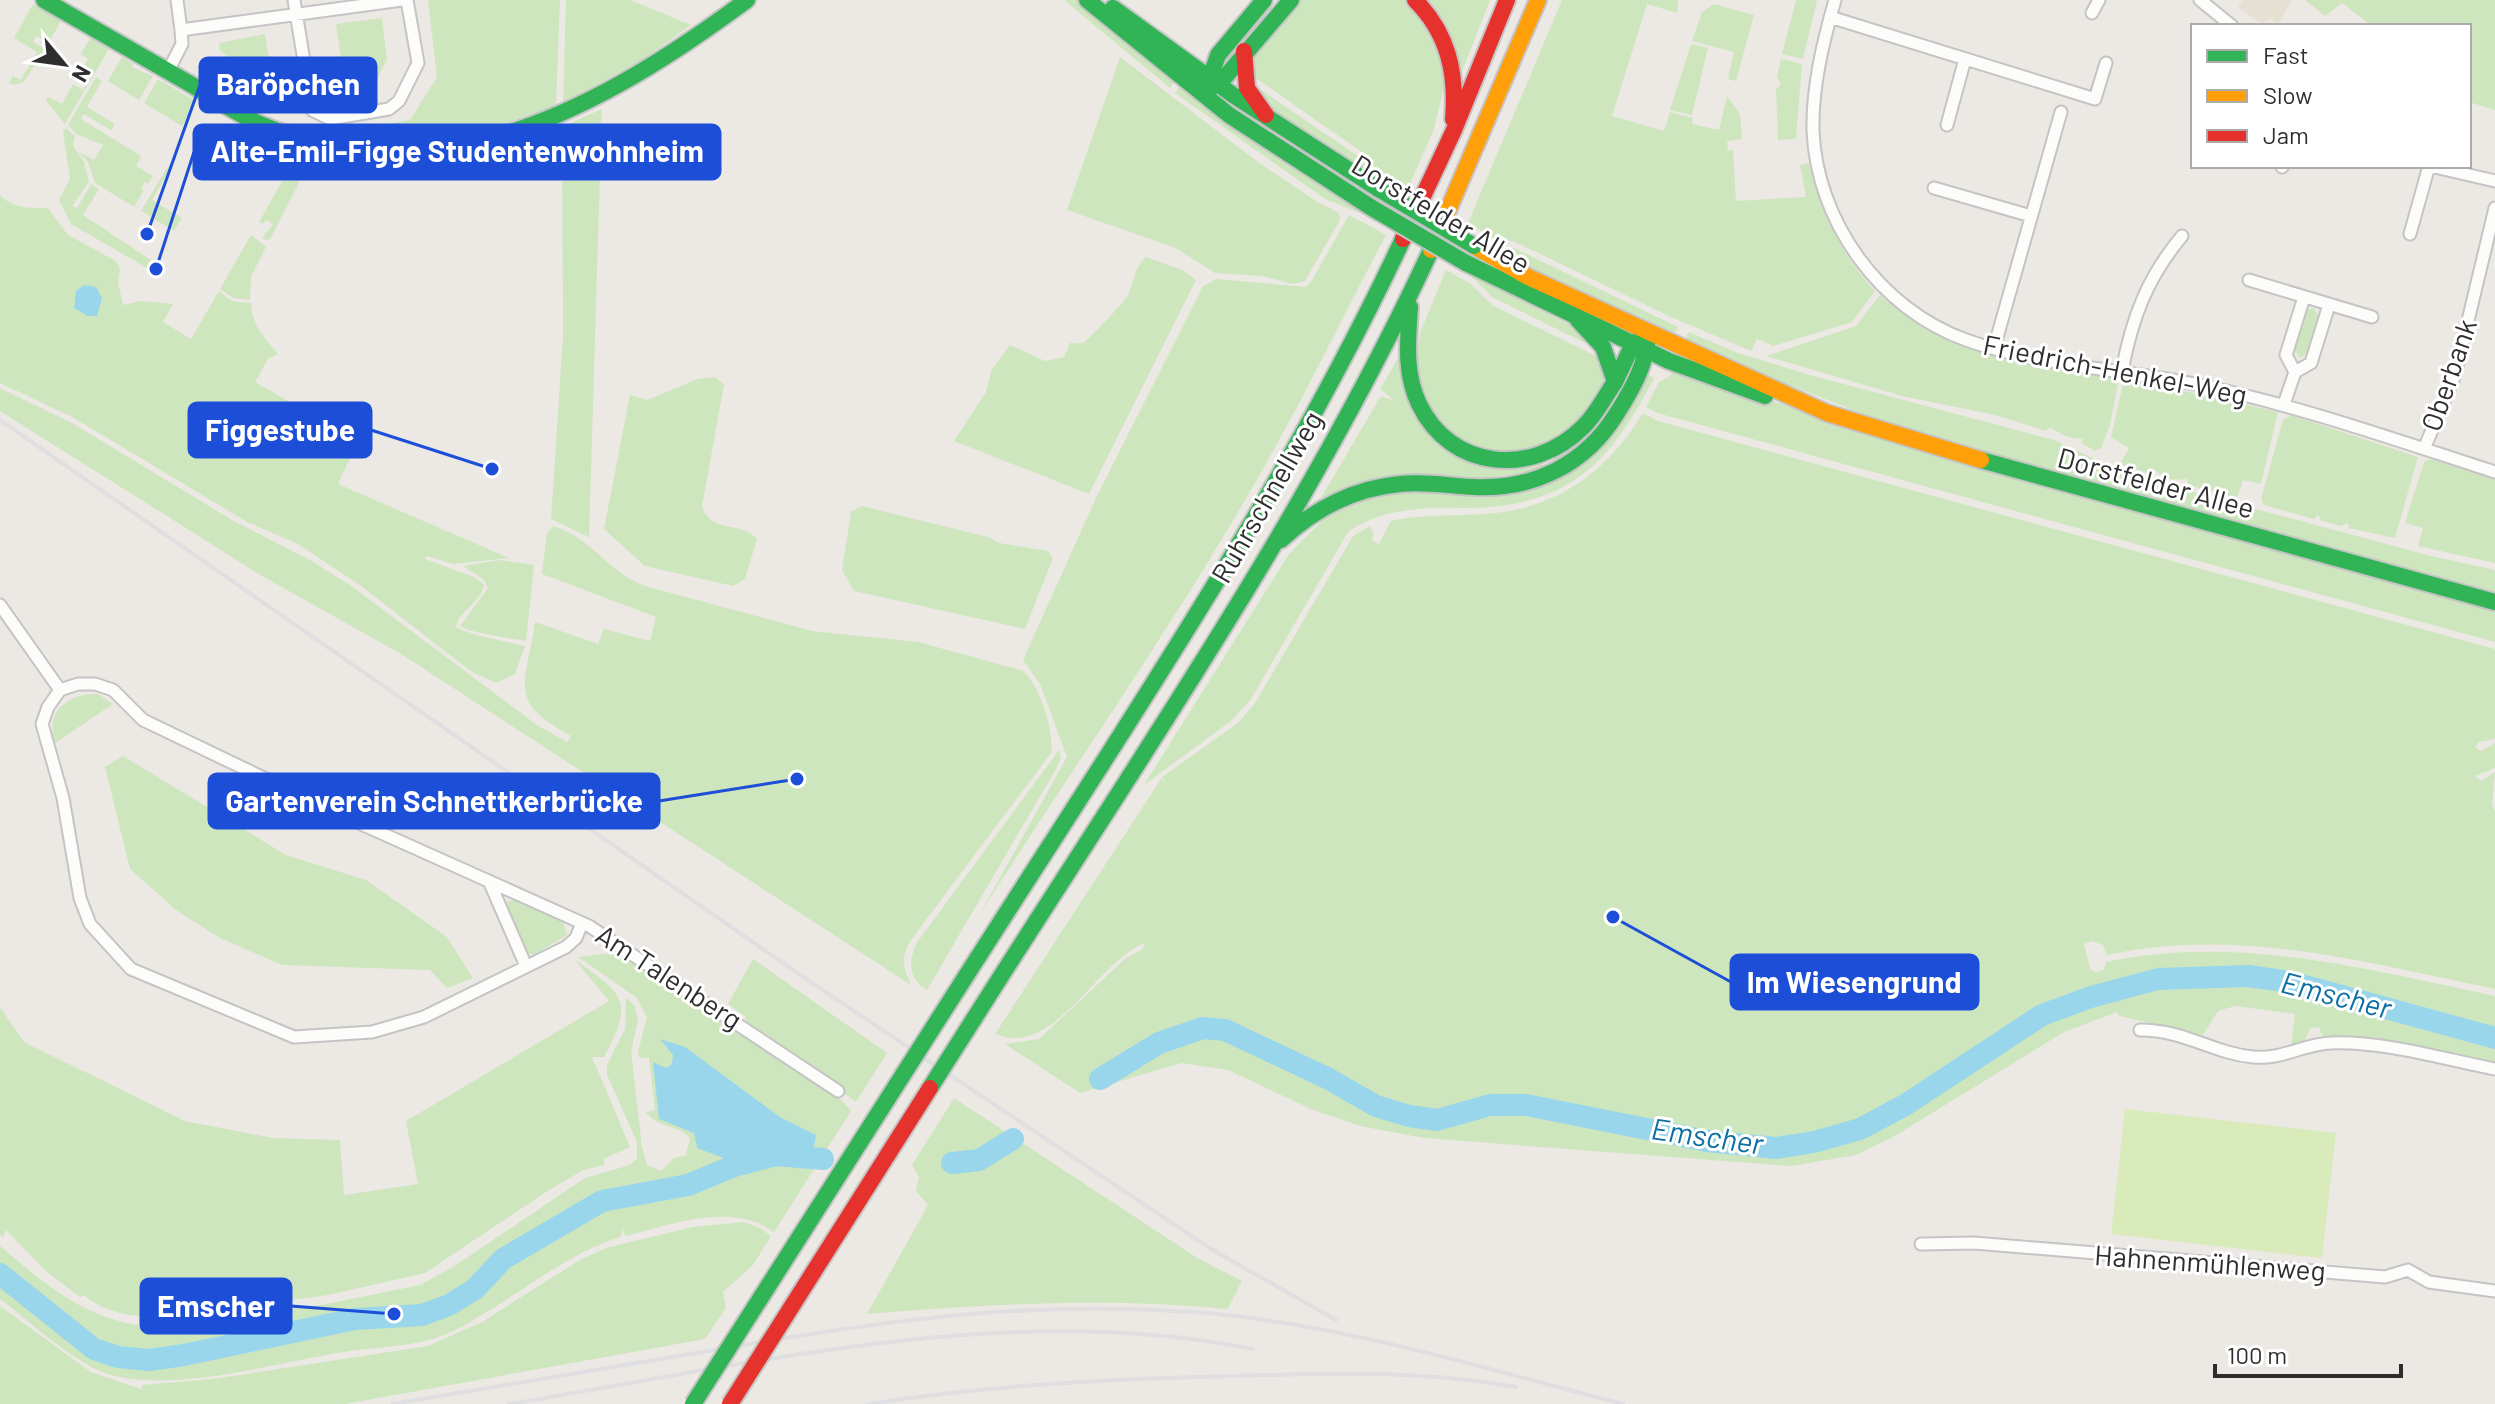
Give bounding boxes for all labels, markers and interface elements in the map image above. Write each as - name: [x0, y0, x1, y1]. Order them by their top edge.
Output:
- north arrow: [24, 24, 104, 104]
- legend: [2191, 24, 2471, 168]
- text: Fast: [2263, 40, 2308, 69]
- callout: Baröpchen: [200, 58, 376, 112]
- text: N: [67, 61, 97, 87]
- text: Baröpchen: [216, 65, 360, 101]
- text: Slow: [2263, 80, 2312, 109]
- text: Jam: [2263, 120, 2309, 149]
- callout: Alte-Emil-Figge Studentenwohnheim: [194, 125, 720, 179]
- text: Alte-Emil-Figge Studentenwohnheim: [210, 132, 704, 168]
- street label: Dorstfelder Allee: [1346, 147, 1537, 280]
- street label: Oberbank: [2413, 314, 2483, 435]
- street label: Friedrich-Henkel-Weg: [1980, 327, 2250, 411]
- callout: Figgestube: [189, 403, 371, 457]
- street label: Ruhrschnellweg: [1203, 405, 1329, 588]
- text: Figgestube: [205, 411, 355, 447]
- street label: Dorstfelder Allee: [2054, 439, 2258, 525]
- callout: Gartenverein Schnettkerbrücke: [209, 774, 659, 828]
- text: Gartenverein Schnettkerbrücke: [225, 782, 643, 818]
- street label: Am Talenberg: [590, 916, 749, 1036]
- callout: Im Wiesengrund: [1731, 955, 1978, 1009]
- text: Im Wiesengrund: [1747, 963, 1961, 999]
- water label: Emscher: [2278, 963, 2397, 1025]
- water label: Emscher: [1649, 1109, 1767, 1161]
- street label: Hahnenmühlenweg: [2093, 1237, 2327, 1287]
- callout: Emscher: [141, 1279, 291, 1333]
- text: Emscher: [157, 1287, 275, 1323]
- scale bar: [2215, 1328, 2401, 1378]
- text: 100 m: [2227, 1340, 2287, 1369]

